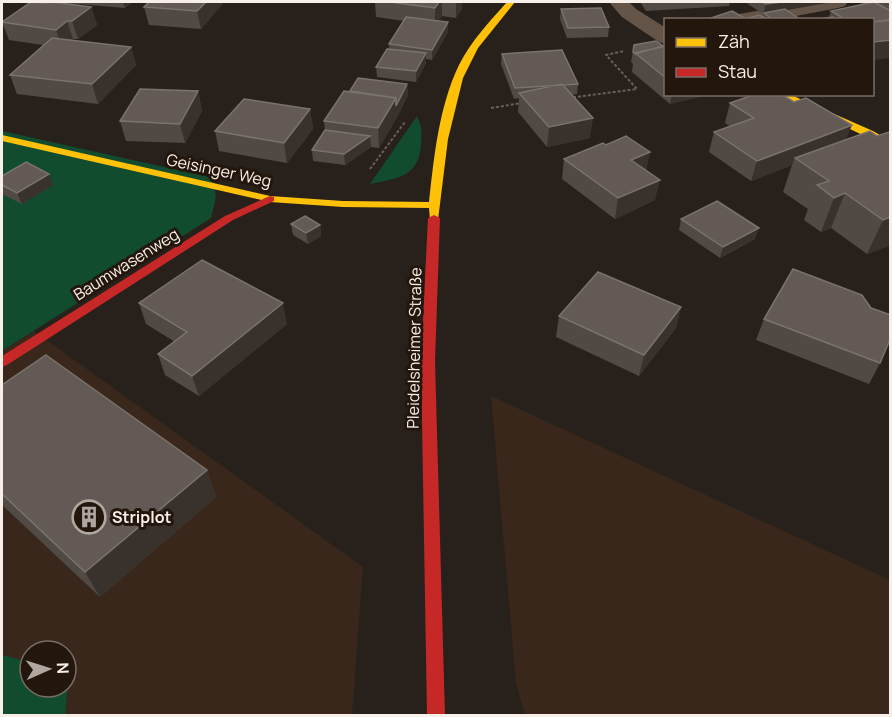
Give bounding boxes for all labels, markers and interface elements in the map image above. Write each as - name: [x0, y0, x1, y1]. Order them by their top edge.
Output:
- legend: [664, 18, 874, 96]
- text: Zäh: [718, 29, 750, 53]
- text: Stau: [718, 59, 757, 83]
- street label: Geisinger Weg: [165, 148, 273, 192]
- street label: Baumwasenweg: [69, 223, 183, 305]
- street label: Pleidelsheimer Straße: [402, 267, 426, 429]
- building icon: Striplot: [71, 499, 107, 535]
- place label: Striplot: [112, 506, 172, 528]
- north arrow: [18, 639, 78, 699]
- text: N: [52, 662, 74, 675]

